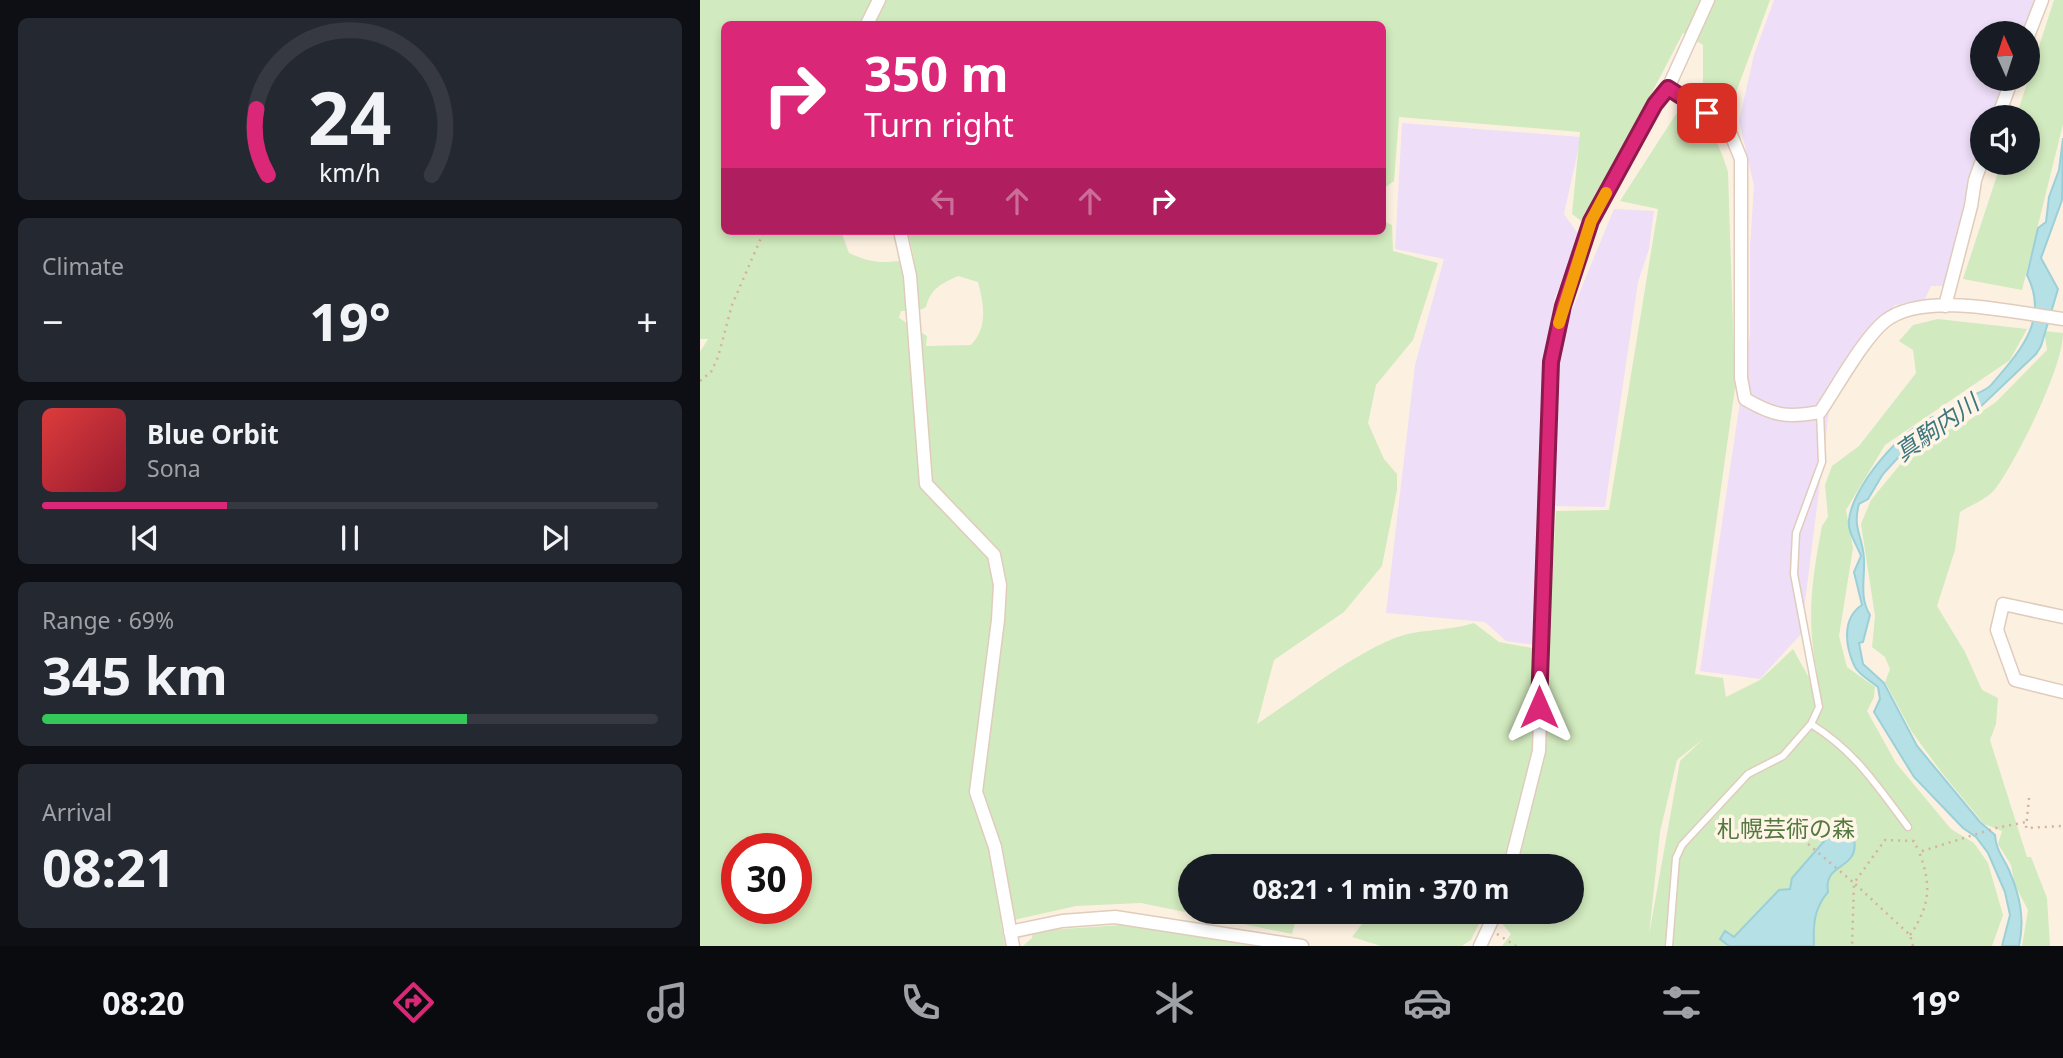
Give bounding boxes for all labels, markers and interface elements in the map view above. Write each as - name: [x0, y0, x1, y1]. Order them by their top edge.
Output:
- north arrow: [1970, 21, 2040, 91]
- map controls: [1970, 21, 2040, 175]
- text: 350 m: [864, 40, 1009, 106]
- icon: right: [749, 49, 840, 140]
- text: 24: [308, 67, 392, 166]
- pin: [1677, 83, 1737, 143]
- icon: arrive: [1688, 94, 1726, 132]
- text: Turn right: [864, 103, 1014, 146]
- button: sound: [1970, 105, 2040, 175]
- text: km/h: [319, 155, 381, 189]
- icon: left: [925, 182, 963, 220]
- icon: ahead: [998, 182, 1036, 220]
- icon: ahead: [1071, 182, 1109, 220]
- icon: right: [1144, 182, 1182, 220]
- text: Climate: [42, 250, 124, 282]
- text: 19°: [309, 285, 391, 356]
- text: −: [42, 295, 64, 347]
- text: +: [636, 295, 658, 347]
- water label: 真駒内川: [1887, 384, 1987, 468]
- text: Blue Orbit: [147, 416, 279, 452]
- text: Sona: [147, 452, 201, 484]
- icon: previous: [126, 519, 164, 557]
- icon: pause: [331, 519, 369, 557]
- icon: next: [536, 519, 574, 557]
- text: Range · 69%: [42, 604, 174, 636]
- text: 345 km: [42, 639, 228, 710]
- position arrow: [1502, 670, 1576, 744]
- text: Arrival: [42, 796, 112, 828]
- park label: 札幌芸術の森: [1717, 812, 1855, 844]
- text: 08:21: [42, 831, 176, 902]
- speed limit sign: 30: [721, 833, 812, 924]
- text: 08:21 · 1 min · 370 m: [1253, 871, 1509, 907]
- icon: directions: [389, 978, 438, 1027]
- icon: music: [643, 978, 692, 1027]
- icon: phone: [896, 978, 945, 1027]
- icon: climate: [1150, 978, 1199, 1027]
- icon: car: [1403, 978, 1452, 1027]
- icon: filters: [1657, 978, 1706, 1027]
- text: 08:20: [102, 981, 185, 1024]
- text: 19°: [1910, 981, 1961, 1024]

